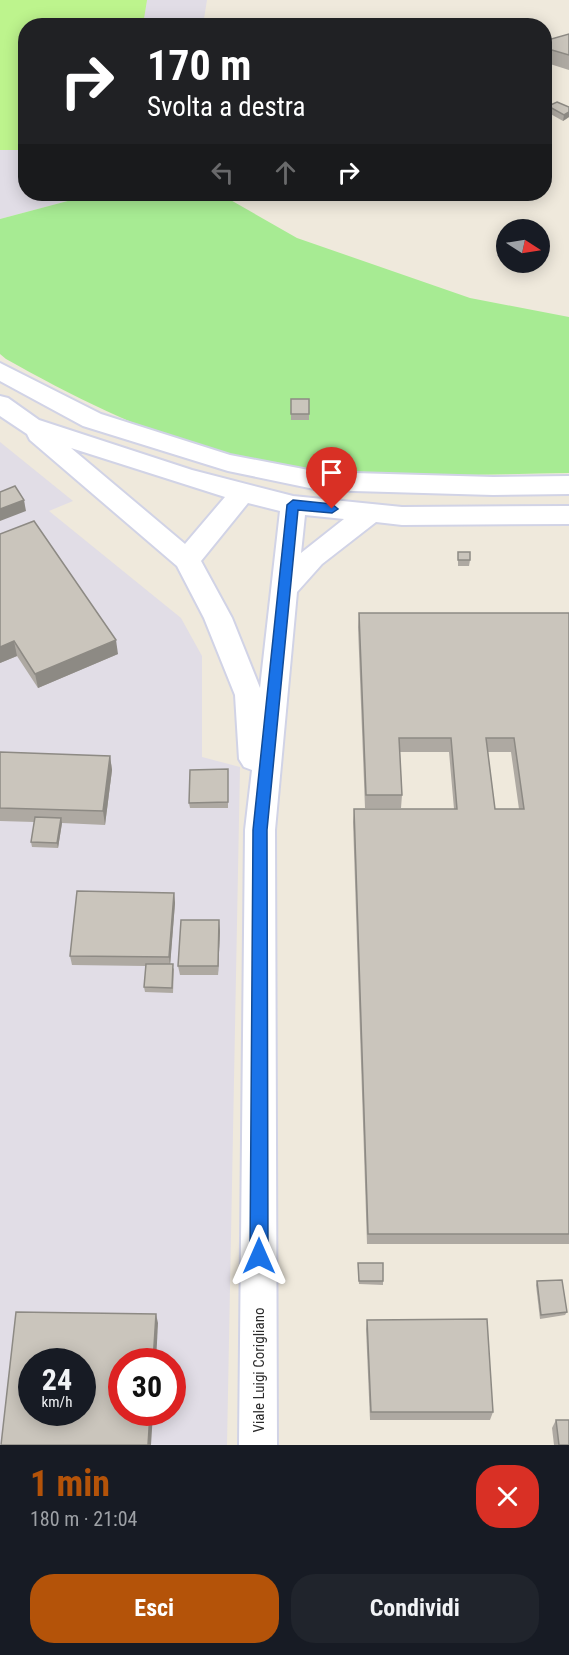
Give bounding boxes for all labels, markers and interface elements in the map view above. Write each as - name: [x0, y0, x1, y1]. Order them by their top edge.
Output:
- text: 170 m: [147, 41, 252, 90]
- icon: right: [48, 42, 126, 120]
- text: Svolta a destra: [147, 91, 305, 123]
- icon: left: [206, 156, 239, 189]
- icon: ahead: [269, 156, 302, 189]
- icon: right: [332, 156, 365, 189]
- north arrow: [496, 219, 550, 273]
- map controls: [496, 219, 550, 273]
- pin: [306, 447, 357, 509]
- icon: arrive: [315, 456, 348, 489]
- position arrow: [227, 1224, 291, 1288]
- street label: Viale Luigi Corigliano: [250, 1307, 268, 1433]
- speed limit sign: 30: [108, 1348, 186, 1426]
- text: 24: [42, 1362, 72, 1397]
- text: km/h: [42, 1393, 72, 1411]
- text: 1 min: [30, 1463, 110, 1505]
- button: close: [476, 1465, 539, 1528]
- text: 180 m · 21:04: [30, 1507, 137, 1531]
- button: Esci: [30, 1574, 279, 1643]
- button: Condividi: [291, 1574, 539, 1643]

